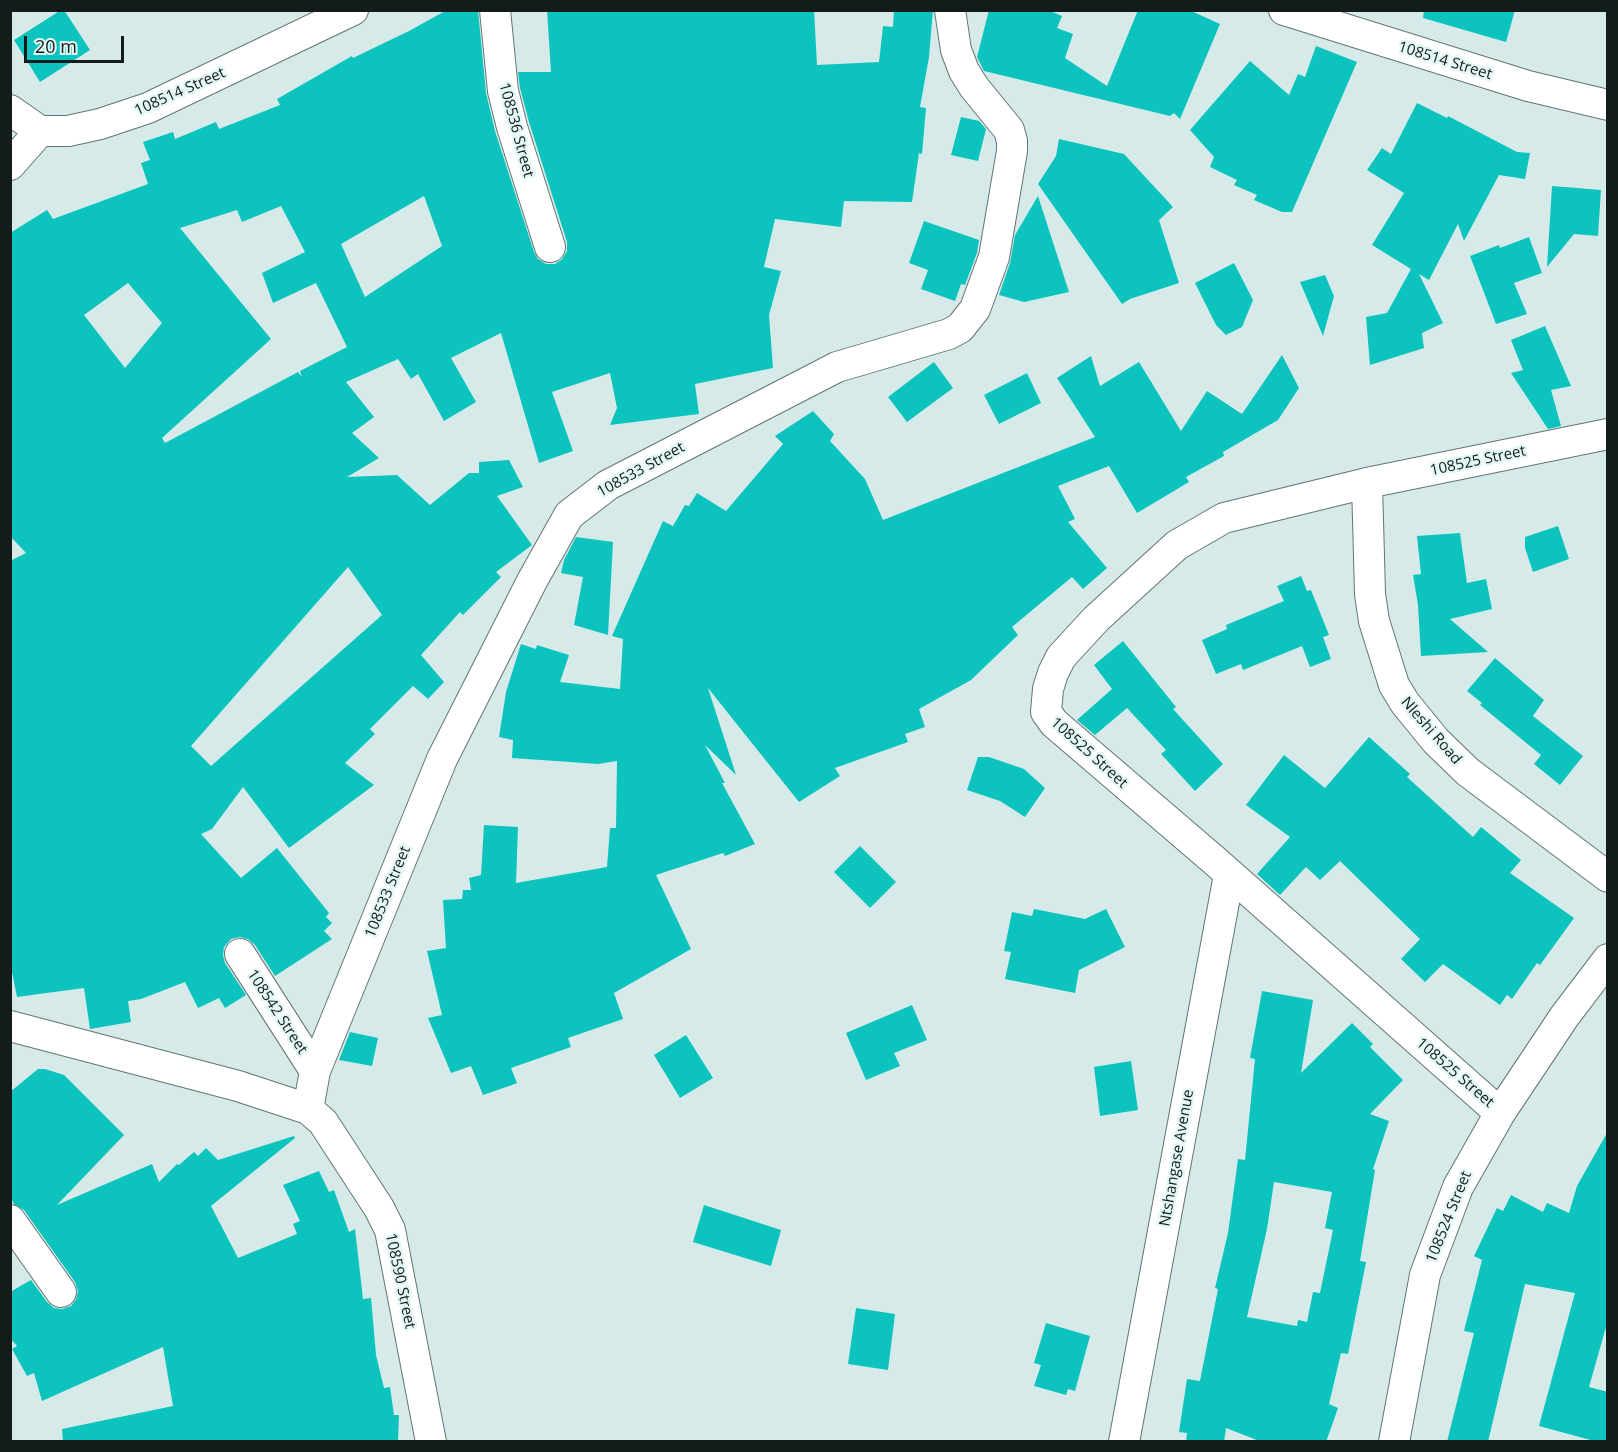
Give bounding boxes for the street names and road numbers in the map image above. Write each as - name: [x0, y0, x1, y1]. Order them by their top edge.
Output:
- street label: 108514 Street: [1396, 38, 1494, 84]
- street label: 108514 Street: [132, 64, 228, 120]
- street label: 108536 Street: [495, 81, 537, 179]
- street label: 108533 Street: [594, 439, 688, 501]
- street label: 108525 Street: [1429, 442, 1527, 480]
- street label: Nleshi Road: [1397, 694, 1465, 768]
- street label: 108525 Street: [1047, 714, 1131, 792]
- street label: 108533 Street: [361, 844, 415, 940]
- street label: 108542 Street: [243, 966, 311, 1058]
- street label: 108525 Street: [1412, 1034, 1498, 1112]
- street label: Ntshangase Avenue: [1156, 1088, 1198, 1228]
- street label: 108524 Street: [1422, 1169, 1476, 1265]
- street label: 108590 Street: [381, 1232, 419, 1330]

